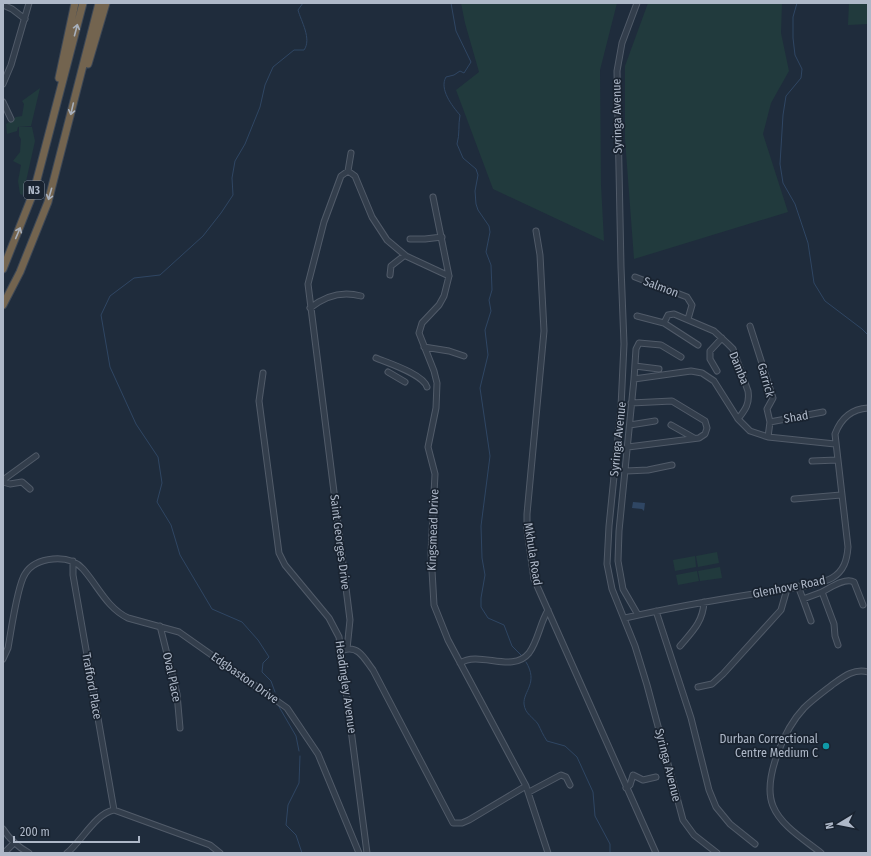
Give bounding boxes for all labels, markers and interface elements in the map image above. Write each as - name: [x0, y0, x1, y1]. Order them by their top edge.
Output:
- one-way arrow: [73, 23, 80, 36]
- street label: Syringa Avenue: [609, 78, 625, 154]
- one-way arrow: [68, 102, 76, 115]
- road number: N3: [24, 181, 44, 199]
- one-way arrow: [46, 187, 53, 200]
- one-way arrow: [15, 228, 22, 240]
- street label: Salmon: [641, 274, 681, 300]
- street label: Damba: [726, 350, 752, 387]
- street label: Garrick: [755, 361, 777, 399]
- street label: Syringa Avenue: [607, 401, 629, 477]
- street label: Shad: [783, 408, 809, 426]
- street label: Kingsmead Drive: [425, 489, 441, 571]
- street label: Saint Georges Drive: [327, 494, 353, 590]
- street label: Mkhula Road: [521, 522, 545, 586]
- street label: Glenhove Road: [751, 573, 827, 601]
- street label: Headingley Avenue: [333, 640, 359, 734]
- street label: Edgbaston Drive: [209, 650, 282, 707]
- street label: Oval Place: [160, 651, 184, 703]
- street label: Trafford Place: [79, 652, 105, 721]
- street label: Syringa Avenue: [652, 727, 684, 803]
- place label: Durban Correctional Centre Medium C: [719, 732, 818, 760]
- marker: Durban Correctional Centre Medium C: [821, 741, 831, 751]
- north arrow: [819, 804, 859, 844]
- scale bar: [14, 818, 139, 844]
- text: N: [823, 821, 837, 830]
- text: 200 m: [20, 825, 50, 839]

